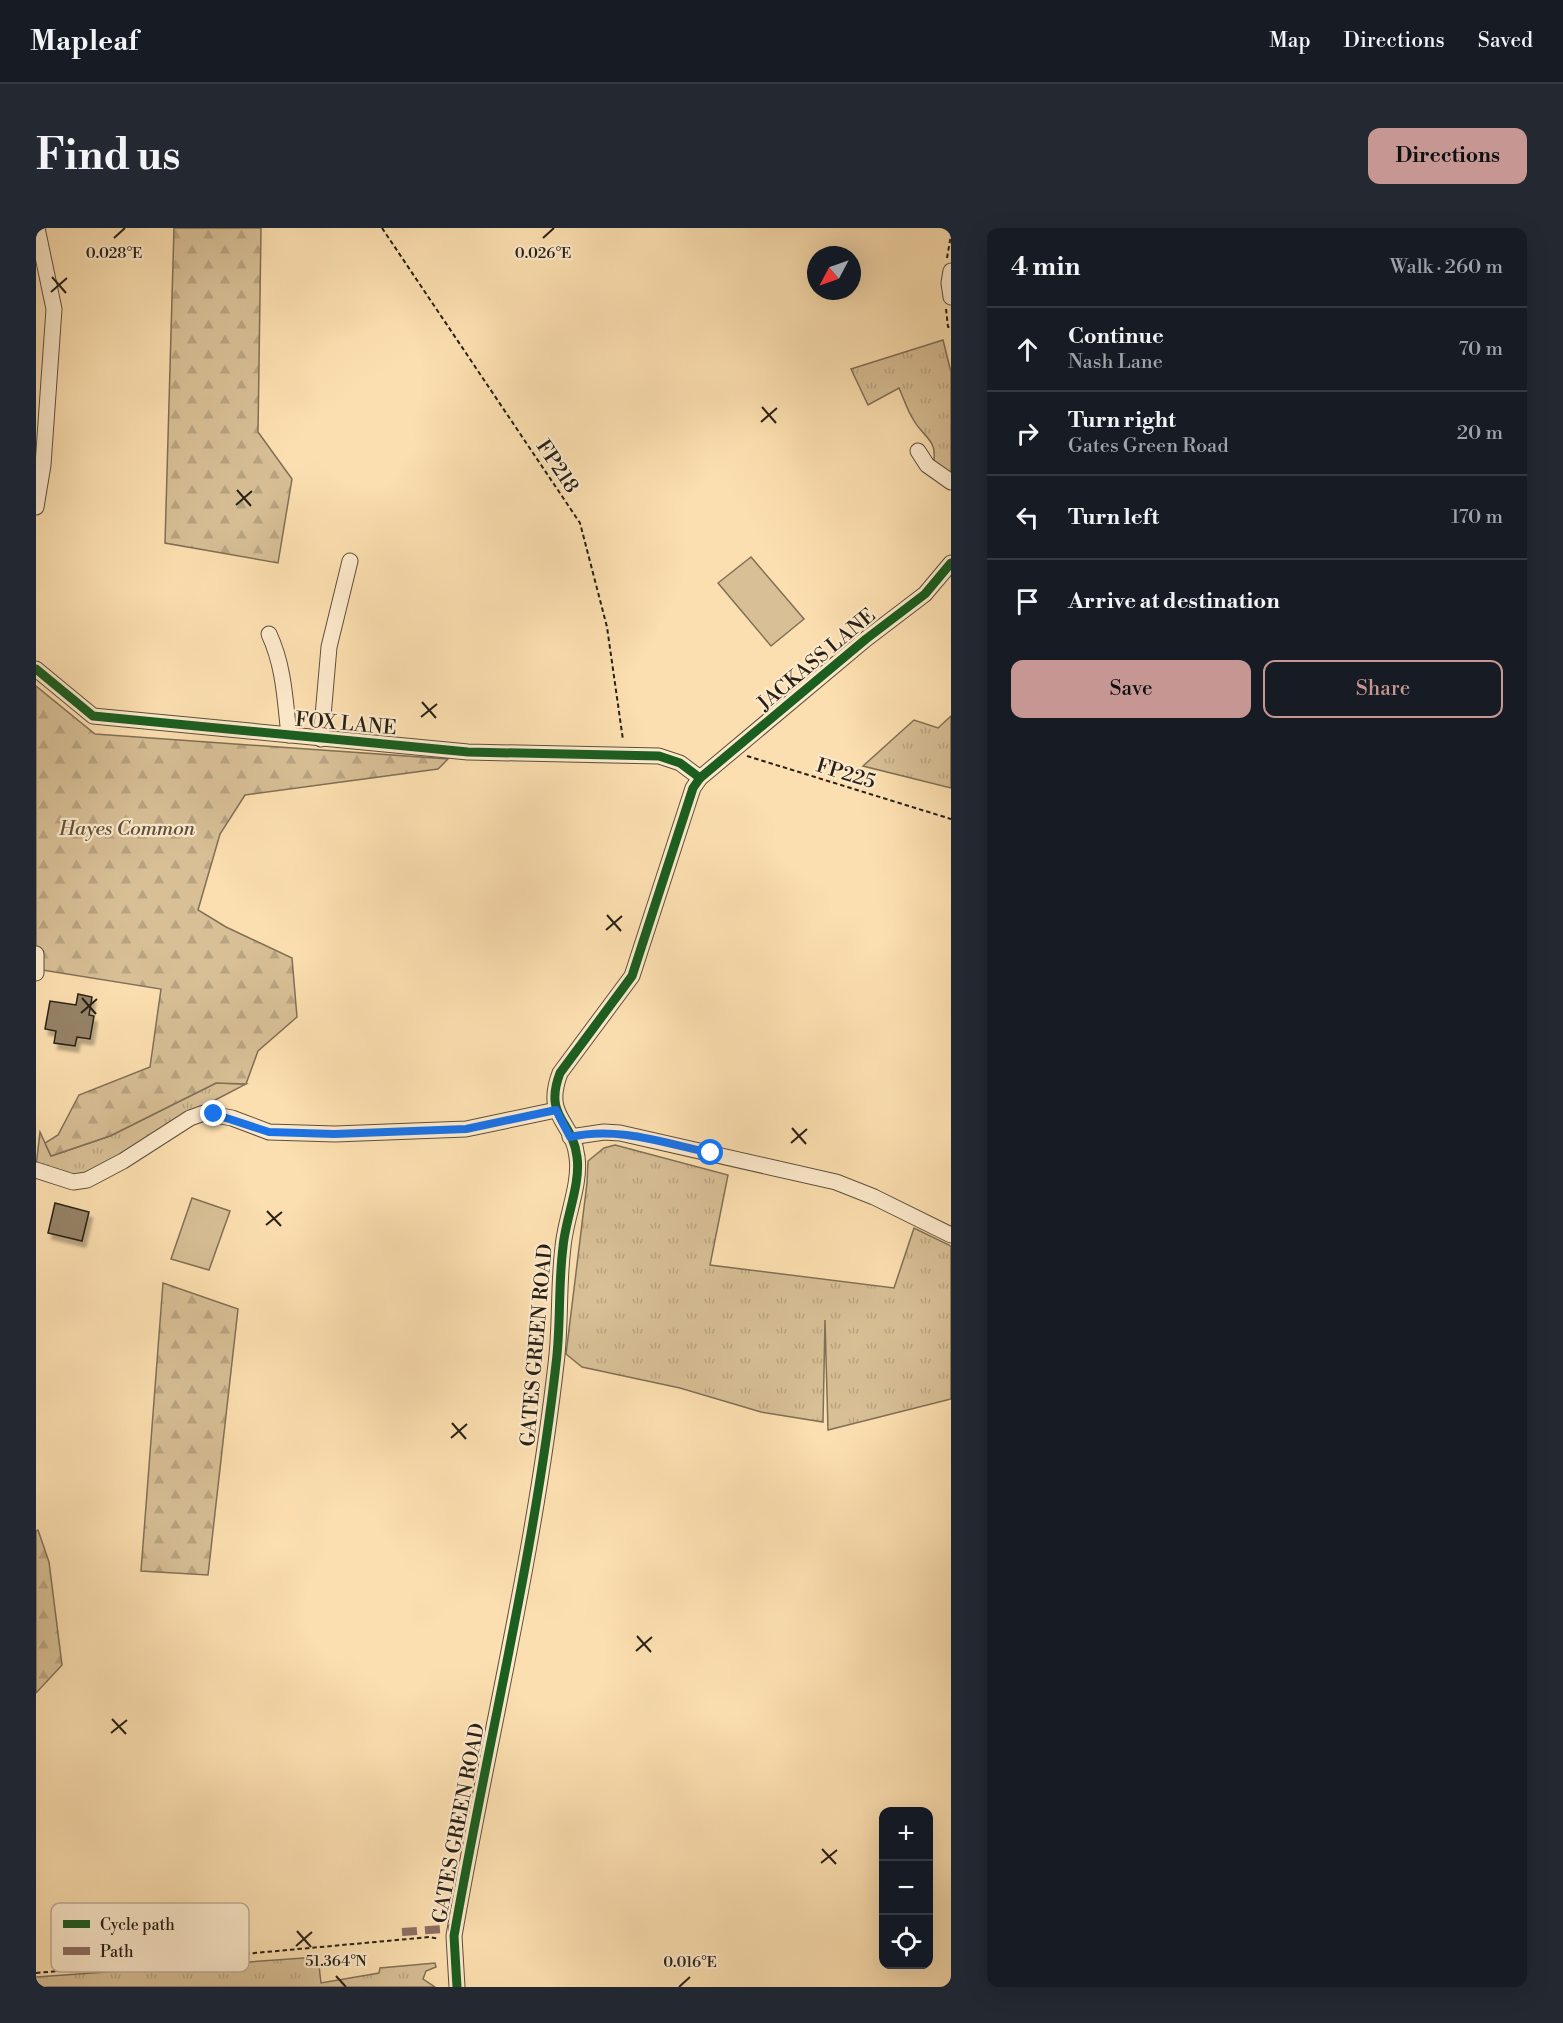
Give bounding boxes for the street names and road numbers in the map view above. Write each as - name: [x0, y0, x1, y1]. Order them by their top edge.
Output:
- street label: FP218: [530, 435, 584, 498]
- street label: JACKASS LANE: [752, 604, 881, 717]
- street label: FOX LANE: [294, 708, 398, 741]
- street label: FP225: [813, 754, 878, 795]
- street label: GATES GREEN ROAD: [516, 1243, 559, 1448]
- street label: GATES GREEN ROAD: [428, 1721, 491, 1926]

